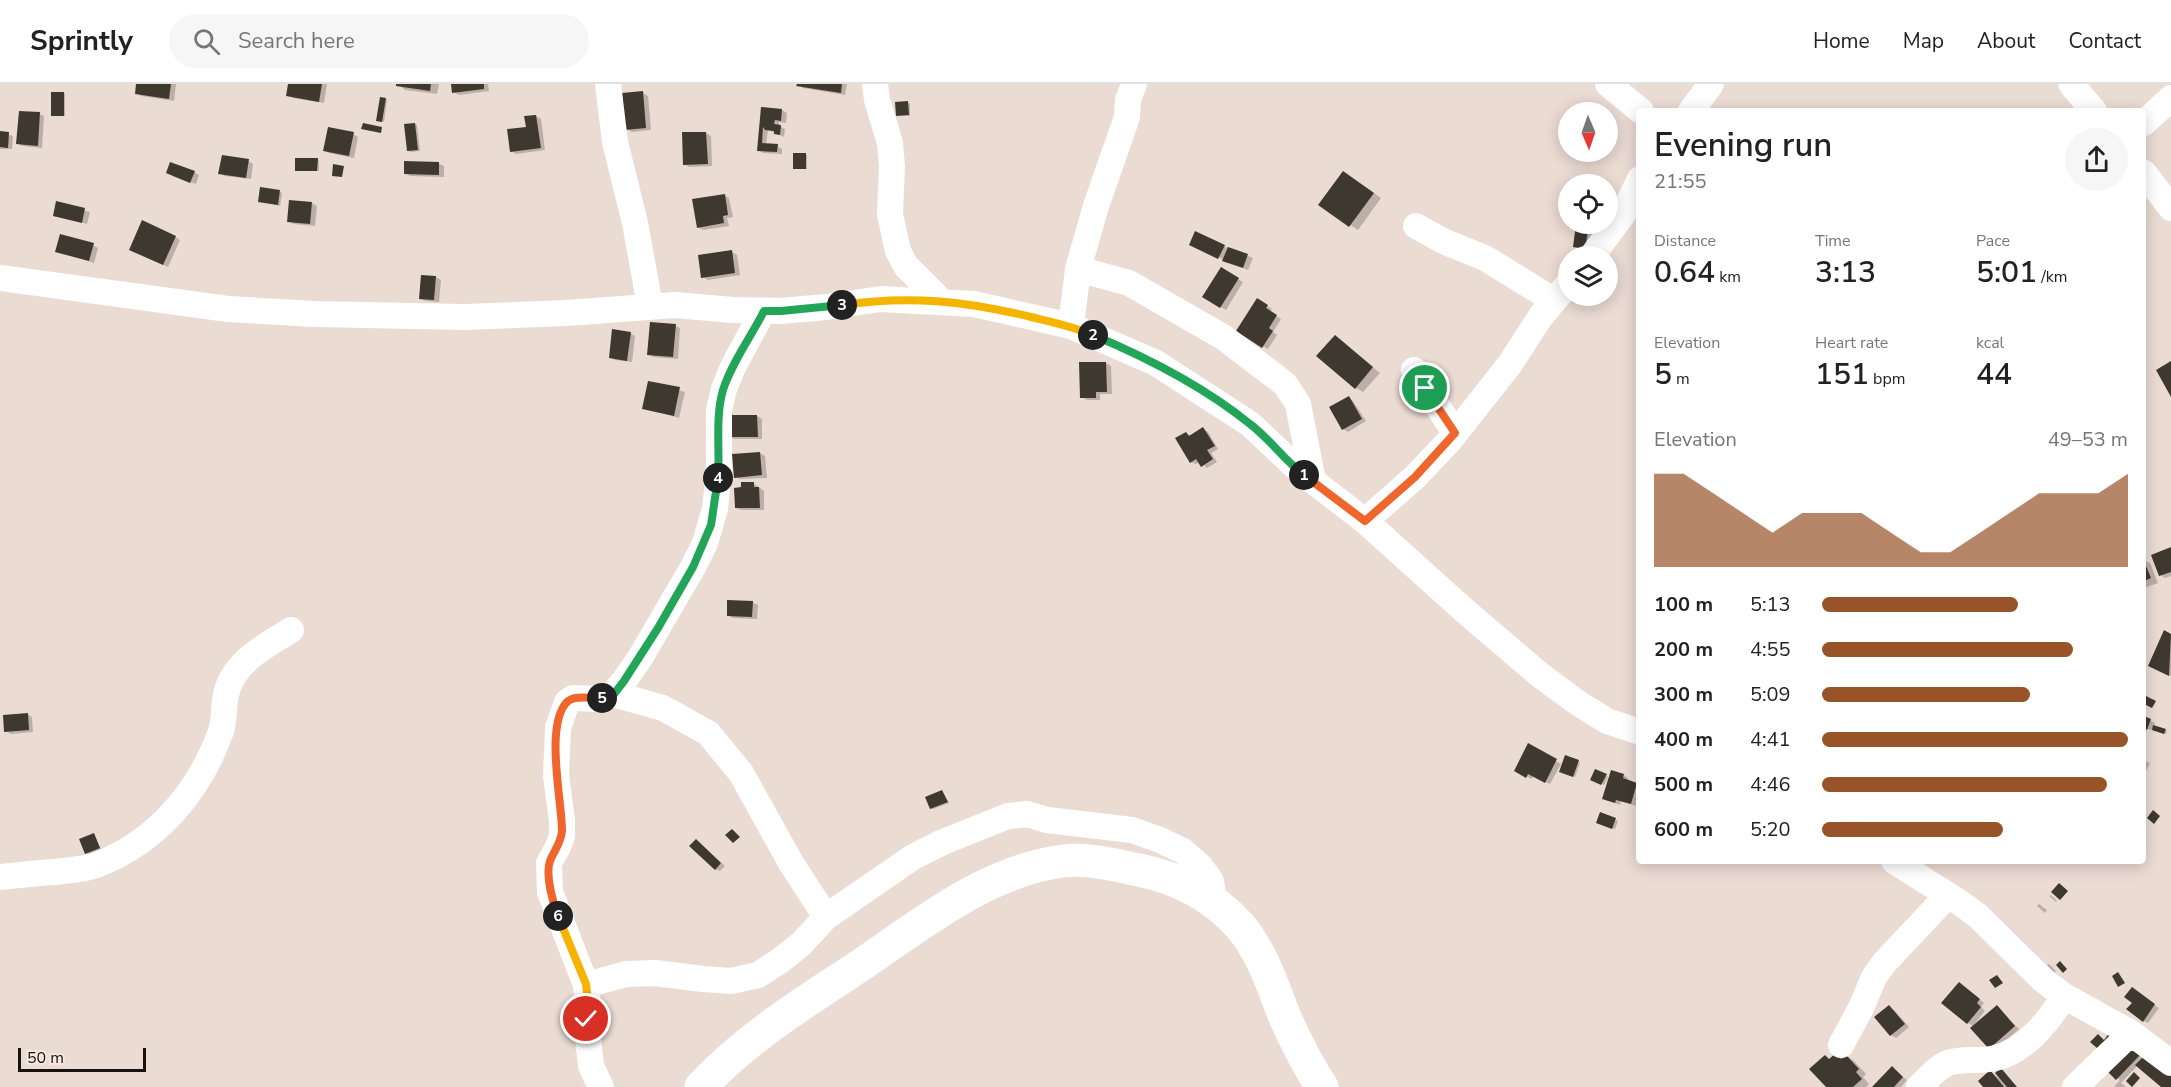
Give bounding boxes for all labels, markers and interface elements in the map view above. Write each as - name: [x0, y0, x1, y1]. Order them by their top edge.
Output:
- search box: [169, 14, 589, 68]
- text: Sprintly: [30, 22, 133, 60]
- icon: search: [190, 25, 223, 58]
- text: Search here: [238, 26, 355, 56]
- text: Home: [1813, 27, 1870, 55]
- text: Map: [1903, 27, 1944, 55]
- text: About: [1977, 27, 2035, 55]
- text: Contact: [2068, 27, 2141, 55]
- north arrow: [1558, 102, 1618, 162]
- map controls: [1558, 102, 1618, 306]
- text: Evening run: [1654, 123, 1832, 168]
- button: share: [2065, 128, 2128, 191]
- text: 21:55: [1654, 168, 1707, 195]
- button: locate: [1558, 174, 1618, 234]
- text: Distance: [1654, 230, 1716, 252]
- text: Time: [1815, 230, 1851, 252]
- text: Pace: [1976, 230, 2010, 252]
- button: layers: [1558, 246, 1618, 306]
- text: 0.64: [1654, 252, 1715, 293]
- text: 3:13: [1815, 252, 1876, 293]
- text: 5:01: [1976, 252, 2037, 293]
- text: km: [1715, 266, 1741, 288]
- text: /km: [2037, 266, 2067, 288]
- pin: 3: [827, 290, 857, 320]
- text: 3: [837, 294, 847, 316]
- pin: 2: [1078, 320, 1108, 350]
- text: 2: [1088, 324, 1098, 346]
- text: Elevation: [1654, 332, 1720, 354]
- text: Heart rate: [1815, 332, 1888, 354]
- text: kcal: [1976, 332, 2004, 354]
- text: 5: [1654, 354, 1672, 395]
- text: 151: [1815, 354, 1869, 395]
- text: 44: [1976, 354, 2012, 395]
- pin: [1399, 362, 1450, 413]
- text: m: [1672, 368, 1690, 390]
- text: bpm: [1869, 368, 1905, 390]
- icon: arrive: [1408, 371, 1441, 404]
- text: Elevation: [1654, 426, 1737, 453]
- text: 49–53 m: [2048, 426, 2128, 453]
- pin: 1: [1289, 460, 1319, 490]
- pin: 4: [703, 463, 733, 493]
- text: 1: [1299, 464, 1309, 486]
- text: 4: [713, 467, 723, 489]
- text: 100 m: [1654, 591, 1713, 618]
- text: 5:13: [1750, 591, 1791, 618]
- text: 200 m: [1654, 636, 1713, 663]
- text: 4:55: [1750, 636, 1791, 663]
- text: 300 m: [1654, 681, 1713, 708]
- text: 5:09: [1750, 681, 1791, 708]
- pin: 5: [587, 683, 617, 713]
- text: 5: [597, 687, 607, 709]
- text: 400 m: [1654, 726, 1713, 753]
- text: 4:41: [1750, 726, 1791, 753]
- text: 500 m: [1654, 771, 1713, 798]
- text: 4:46: [1750, 771, 1791, 798]
- text: 600 m: [1654, 816, 1713, 843]
- text: 5:20: [1750, 816, 1791, 843]
- pin: 6: [543, 901, 573, 931]
- text: 6: [553, 905, 563, 927]
- pin: [560, 993, 611, 1044]
- icon: check: [569, 1002, 602, 1035]
- scale bar: [18, 1045, 146, 1072]
- text: 50 m: [27, 1047, 64, 1069]

